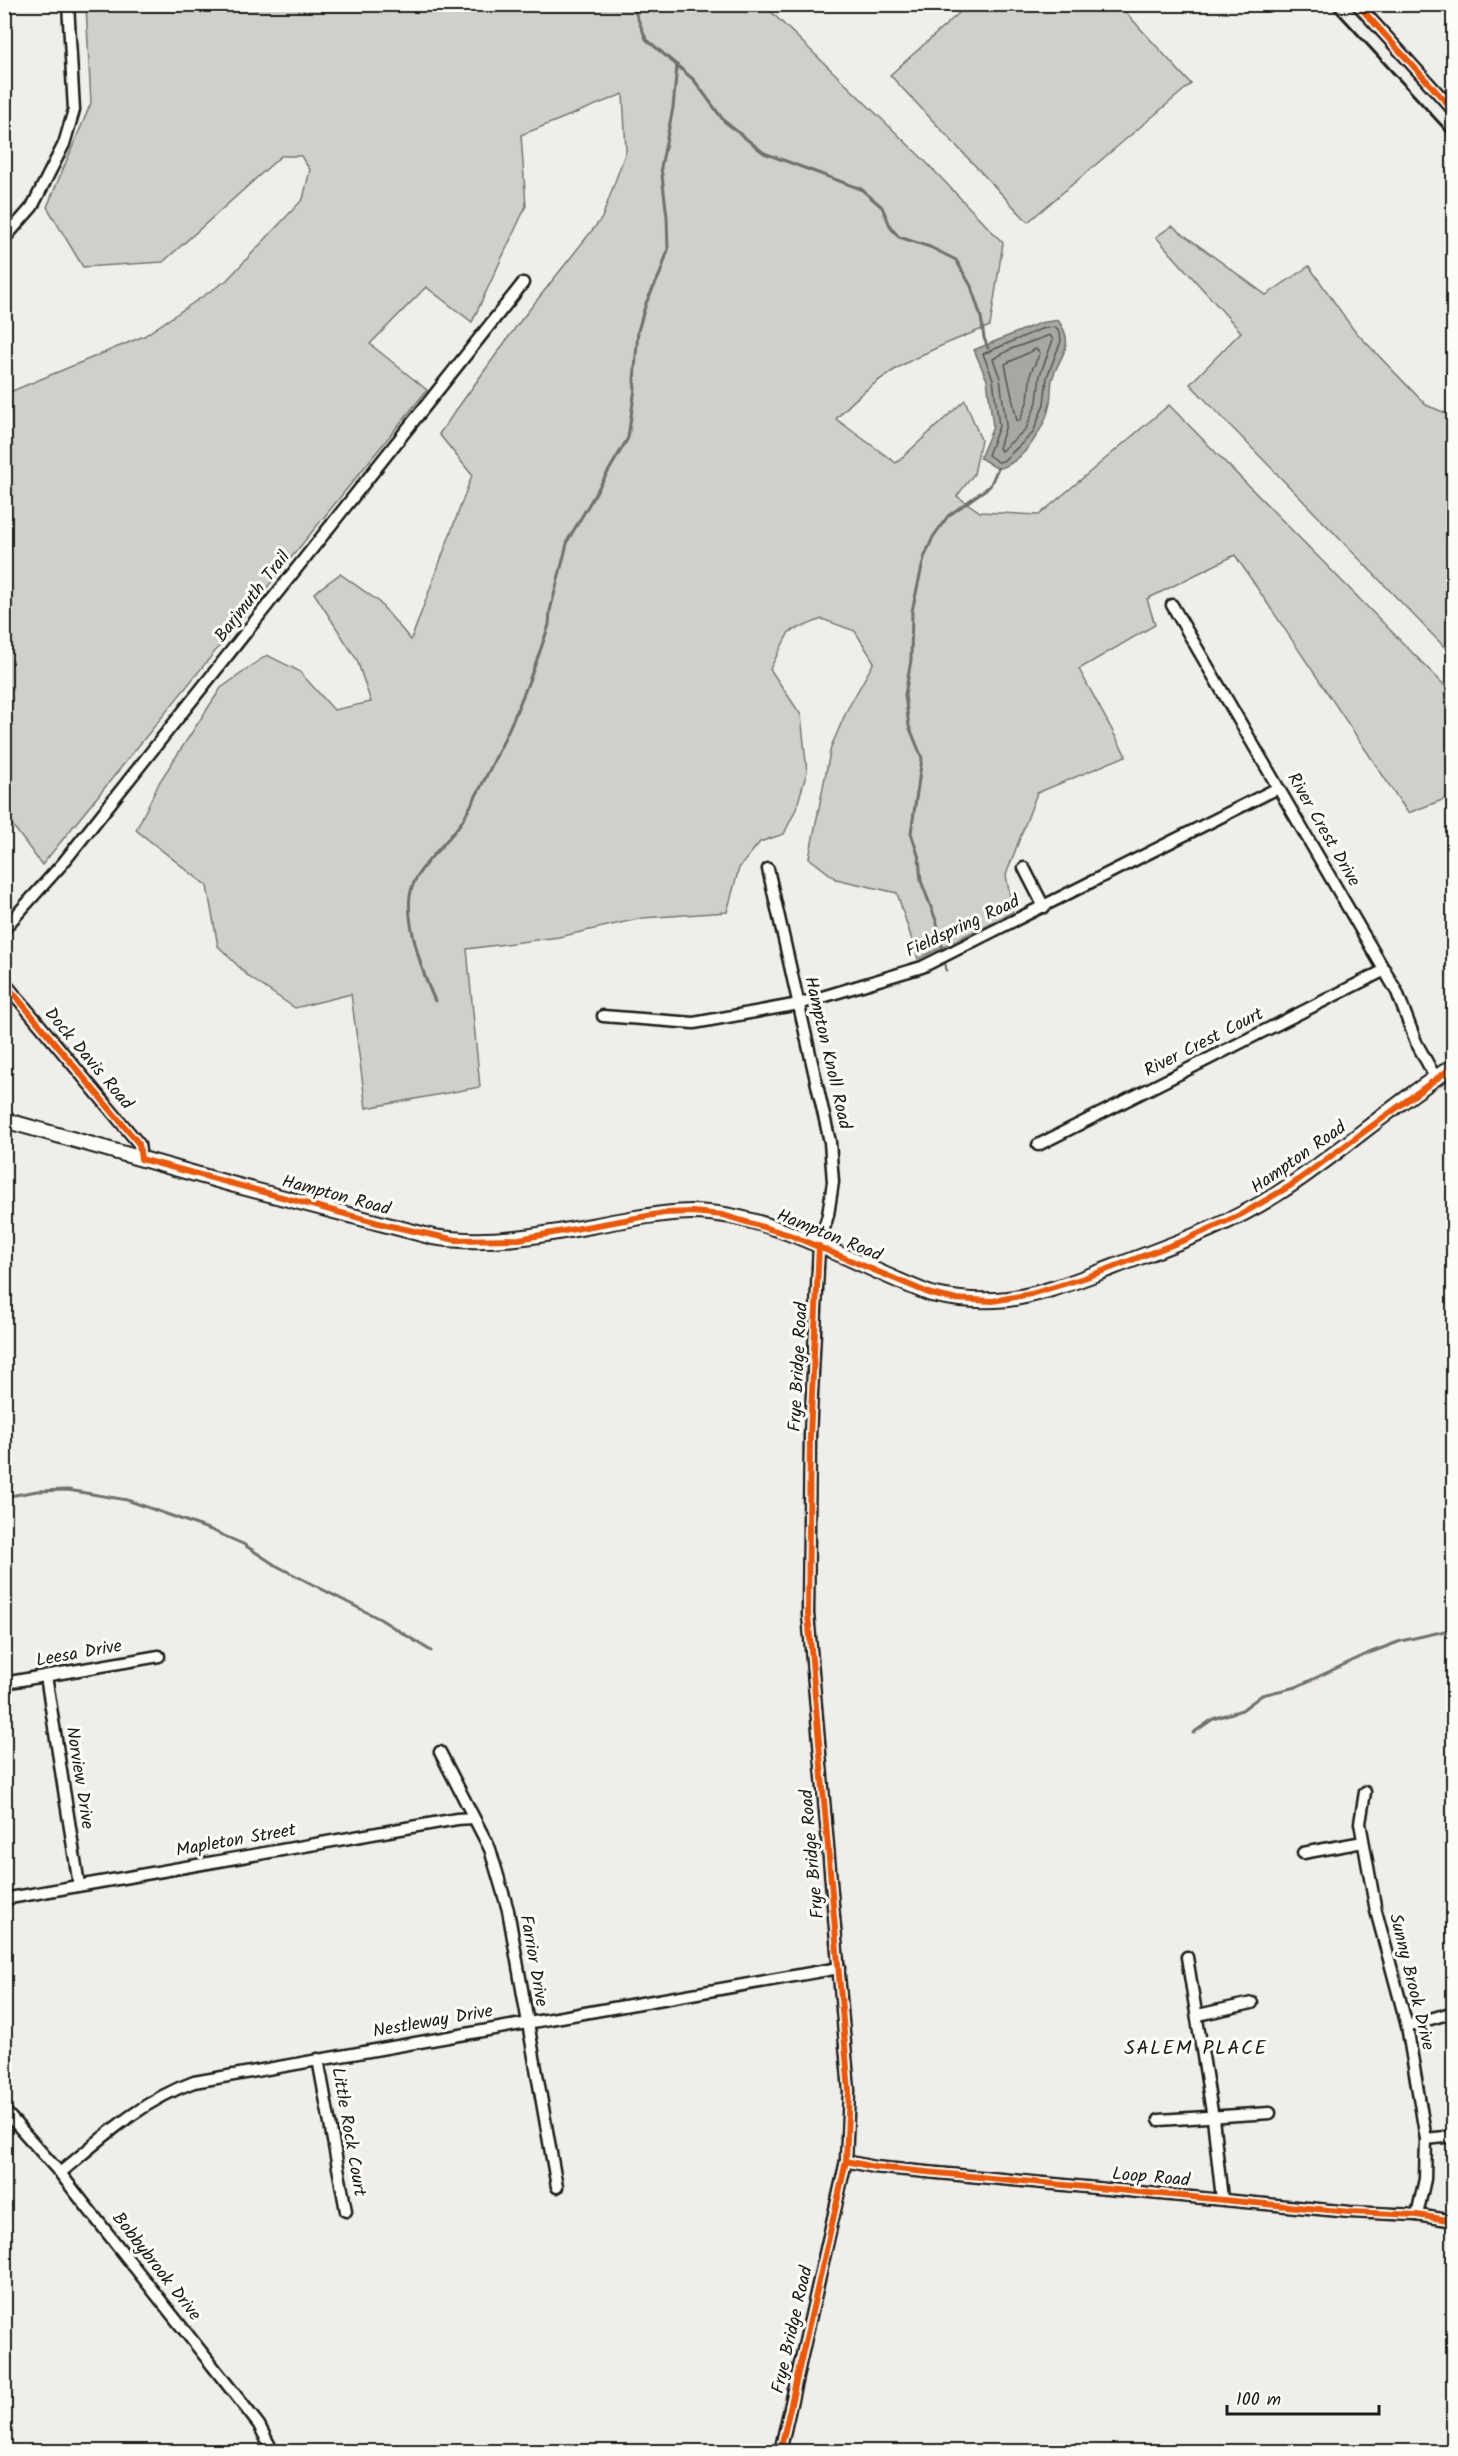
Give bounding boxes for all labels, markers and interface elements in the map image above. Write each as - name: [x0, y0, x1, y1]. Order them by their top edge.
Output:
- street label: Barjmuth Trail: [208, 544, 299, 649]
- street label: River Crest Drive: [1278, 767, 1368, 893]
- street label: Fieldspring Road: [901, 887, 1026, 966]
- street label: Hampton Knoll Road: [795, 974, 859, 1133]
- street label: River Crest Court: [1139, 1000, 1270, 1086]
- street label: Dock Davis Road: [36, 1001, 140, 1117]
- street label: Hampton Road: [1245, 1114, 1354, 1202]
- street label: Hampton Road: [278, 1168, 395, 1225]
- street label: Hampton Road: [772, 1202, 887, 1271]
- street label: Frye Bridge Road: [781, 1300, 817, 1433]
- street label: Leesa Drive: [34, 1632, 124, 1676]
- street label: Norview Drive: [57, 1725, 101, 1831]
- street label: Frye Bridge Road: [793, 1787, 833, 1920]
- street label: Mapleton Street: [174, 1816, 299, 1866]
- street label: Sunny Brook Drive: [1380, 1911, 1442, 2053]
- street label: Farrior Drive: [511, 1913, 555, 2009]
- street label: Nestleway Drive: [371, 1997, 495, 2047]
- district label: SALEM PLACE: [1124, 2033, 1268, 2065]
- street label: Little Rock Court: [322, 2065, 374, 2200]
- street label: Loop Road: [1111, 2160, 1192, 2196]
- street label: Bobbybrook Drive: [104, 2206, 208, 2328]
- street label: Frye Bridge Road: [764, 2263, 822, 2396]
- scale bar: [1227, 2378, 1378, 2416]
- text: 100 m: [1236, 2386, 1281, 2415]

